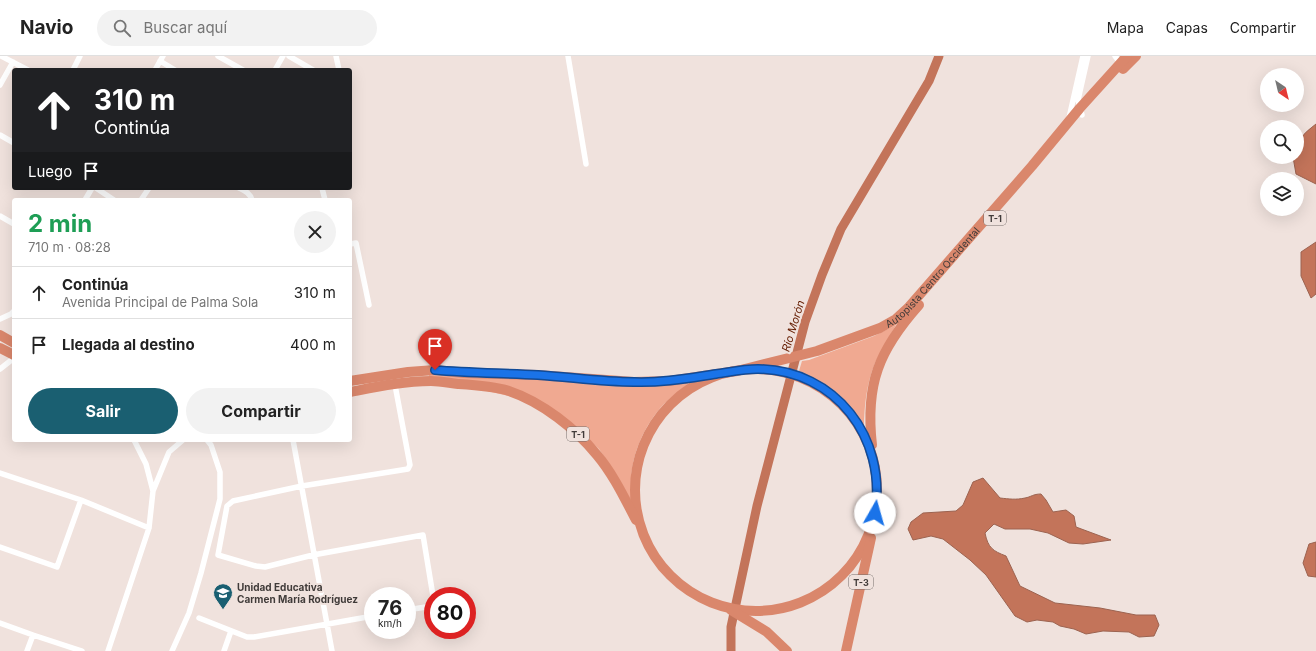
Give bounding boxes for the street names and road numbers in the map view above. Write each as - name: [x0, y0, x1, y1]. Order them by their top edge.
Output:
- road number: T-1: [984, 211, 1006, 225]
- street label: Autopista Centro Occidental: [883, 225, 982, 330]
- road number: T-1: [567, 427, 589, 441]
- road number: T-3: [849, 575, 873, 589]

